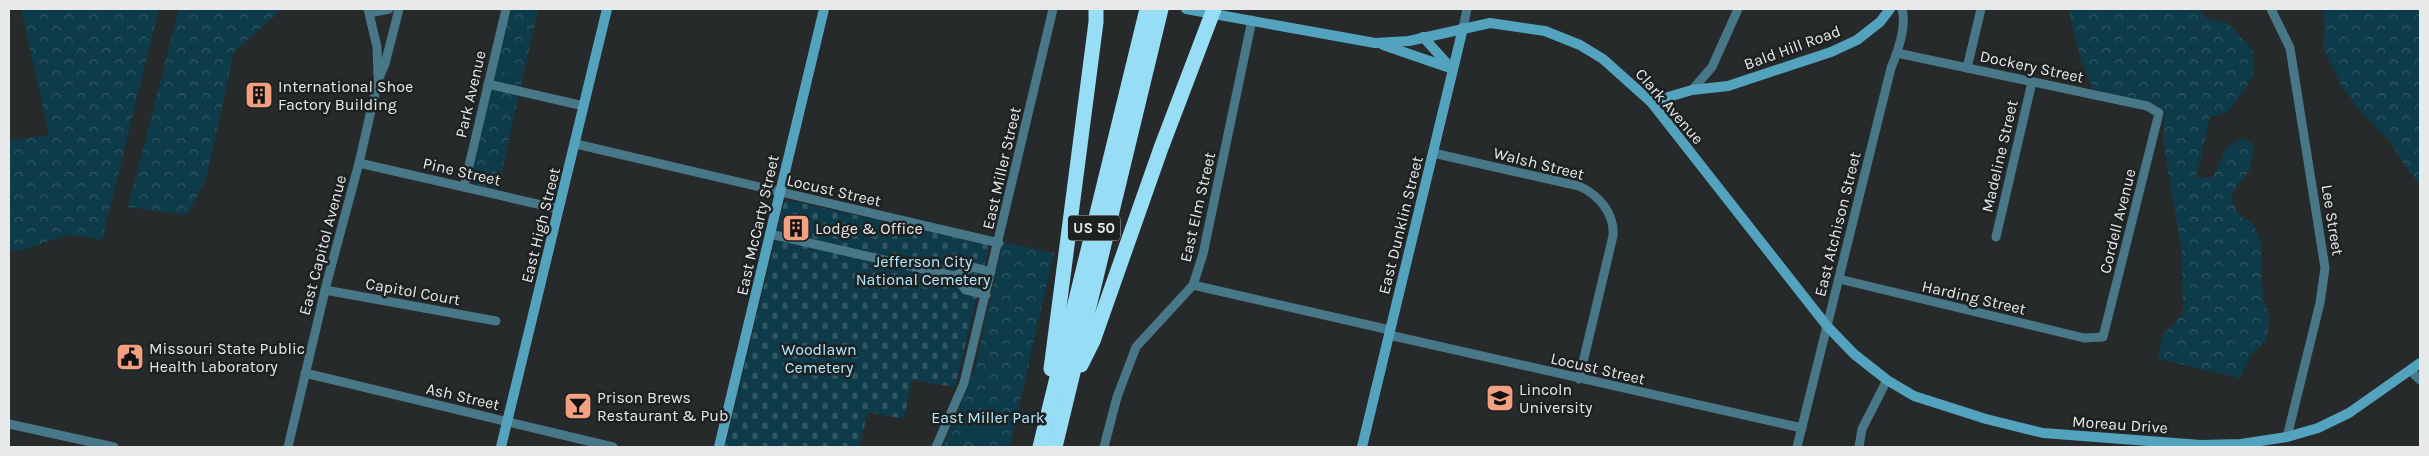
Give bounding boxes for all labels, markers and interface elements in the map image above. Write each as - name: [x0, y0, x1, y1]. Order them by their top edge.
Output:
- street label: Bald Hill Road: [1741, 21, 1843, 74]
- street label: Dockery Street: [1978, 46, 2086, 87]
- street label: Park Avenue: [451, 49, 490, 140]
- street label: Clark Avenue: [1632, 64, 1708, 148]
- place label: International Shoe Factory Building: [278, 77, 413, 114]
- building icon: International Shoe Factory Building: [244, 80, 274, 110]
- street label: Madeline Street: [1977, 98, 2022, 214]
- street label: East Miller Street: [978, 105, 1025, 231]
- street label: Walsh Street: [1492, 143, 1586, 184]
- street label: East Elm Street: [1176, 150, 1219, 264]
- street label: East Atchison Street: [1810, 150, 1865, 298]
- street label: Pine Street: [421, 153, 503, 190]
- street label: East McCarty Street: [732, 153, 783, 297]
- street label: East Dunklin Street: [1374, 154, 1427, 296]
- street label: East High Street: [517, 166, 564, 285]
- street label: Cordell Avenue: [2095, 167, 2140, 276]
- street label: Locust Street: [785, 170, 883, 211]
- street label: East Capitol Avenue: [295, 173, 350, 317]
- street label: Lee Street: [2318, 183, 2347, 257]
- building icon: Lodge & Office: [781, 213, 811, 243]
- road number: US 50: [1068, 216, 1120, 240]
- place label: Lodge & Office: [815, 219, 923, 238]
- park label: Jefferson City National Cemetery: [856, 252, 991, 289]
- street label: Capitol Court: [364, 274, 462, 309]
- street label: Harding Street: [1920, 276, 2028, 319]
- place label: Missouri State Public Health Laboratory: [149, 339, 305, 376]
- park label: Woodlawn Cemetery: [781, 340, 857, 377]
- public building icon: Missouri State Public Health Laboratory: [115, 342, 145, 372]
- street label: Locust Street: [1549, 348, 1647, 389]
- street label: Ash Street: [424, 379, 502, 414]
- place label: Lincoln University: [1519, 380, 1593, 417]
- school or university icon: Lincoln University: [1485, 383, 1515, 413]
- place label: Prison Brews Restaurant & Pub: [597, 388, 728, 425]
- bar icon: Prison Brews Restaurant & Pub: [563, 391, 593, 421]
- park label: East Miller Park: [931, 408, 1045, 427]
- street label: Moreau Drive: [2071, 412, 2168, 437]

